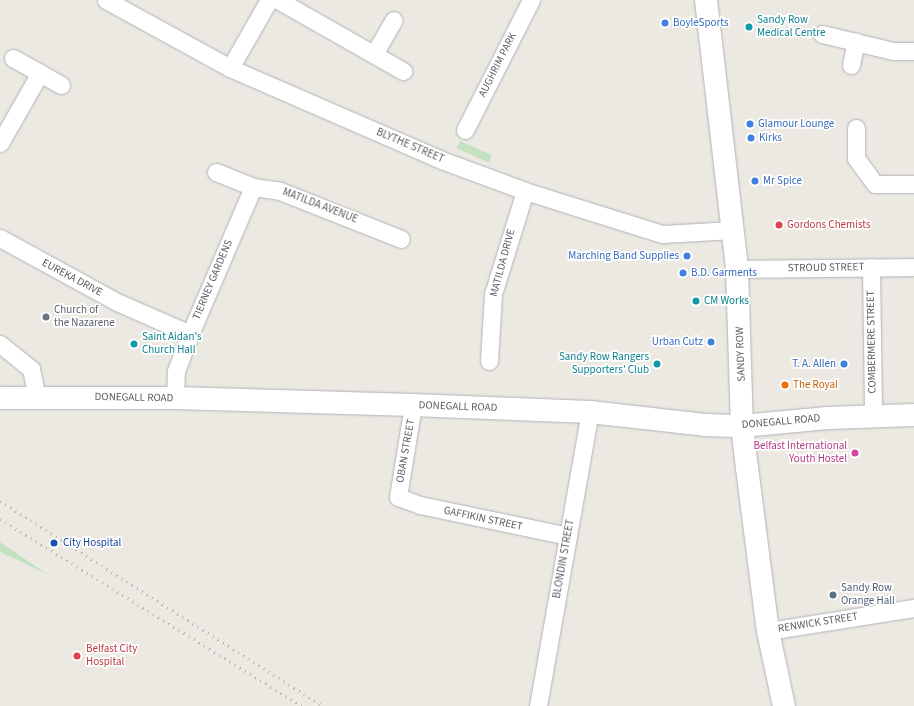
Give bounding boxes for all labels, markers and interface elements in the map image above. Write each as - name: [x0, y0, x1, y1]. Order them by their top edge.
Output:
- place label: Sandy Row Medical Centre: [757, 14, 825, 40]
- place label: BoyleSports: [673, 16, 729, 30]
- marker: BoyleSports: [660, 18, 670, 28]
- marker: Sandy Row Medical Centre: [744, 22, 754, 32]
- street label: AUGHRIM PARK: [476, 31, 520, 99]
- place label: Glamour Lounge: [758, 117, 834, 131]
- marker: Glamour Lounge: [745, 119, 755, 129]
- street label: BLYTHE STREET: [374, 126, 446, 166]
- place label: Kirks: [759, 131, 782, 145]
- marker: Kirks: [746, 133, 756, 143]
- place label: Mr Spice: [763, 174, 802, 188]
- marker: Mr Spice: [750, 176, 760, 186]
- street label: MATILDA AVENUE: [280, 186, 360, 226]
- place label: Gordons Chemists: [787, 218, 871, 232]
- marker: Gordons Chemists: [774, 220, 784, 230]
- street label: MATILDA DRIVE: [488, 228, 518, 298]
- street label: TIERNEY GARDENS: [190, 238, 236, 322]
- place label: Marching Band Supplies: [568, 249, 679, 263]
- marker: Marching Band Supplies: [682, 251, 692, 261]
- street label: EUREKA DRIVE: [39, 257, 105, 299]
- street label: STROUD STREET: [788, 261, 864, 275]
- place label: B.D. Garments: [691, 266, 757, 280]
- marker: B.D. Garments: [678, 268, 688, 278]
- street label: COMBERMERE STREET: [865, 290, 879, 394]
- place label: CM Works: [704, 294, 749, 308]
- marker: CM Works: [691, 296, 701, 306]
- place label: Church of the Nazarene: [54, 304, 115, 330]
- marker: Church of the Nazarene: [41, 312, 51, 322]
- street label: SANDY ROW: [733, 326, 749, 382]
- place label: Saint Aidan's Church Hall: [142, 331, 202, 357]
- place label: Urban Cutz: [652, 335, 703, 349]
- marker: Urban Cutz: [706, 337, 716, 347]
- marker: Saint Aidan's Church Hall: [129, 339, 139, 349]
- place label: Sandy Row Rangers Supporters' Club: [559, 351, 649, 377]
- place label: T. A. Allen: [792, 357, 836, 371]
- marker: Sandy Row Rangers Supporters' Club: [652, 359, 662, 369]
- marker: T. A. Allen: [839, 359, 849, 369]
- place label: The Royal: [793, 378, 838, 392]
- marker: The Royal: [780, 380, 790, 390]
- street label: DONEGALL ROAD: [94, 391, 174, 405]
- street label: DONEGALL ROAD: [418, 399, 498, 415]
- street label: DONEGALL ROAD: [741, 412, 821, 432]
- street label: OBAN STREET: [394, 418, 418, 484]
- place label: Belfast International Youth Hostel: [754, 440, 847, 466]
- marker: Belfast International Youth Hostel: [850, 448, 860, 458]
- street label: GAFFIKIN STREET: [442, 504, 524, 534]
- street label: BLONDIN STREET: [551, 518, 577, 600]
- place label: City Hospital: [63, 536, 121, 550]
- marker: City Hospital: [48, 537, 60, 549]
- place label: Sandy Row Orange Hall: [841, 582, 895, 608]
- marker: Sandy Row Orange Hall: [828, 590, 838, 600]
- street label: RENWICK STREET: [777, 610, 859, 636]
- place label: Belfast City Hospital: [86, 643, 137, 669]
- marker: Belfast City Hospital: [71, 650, 83, 662]

